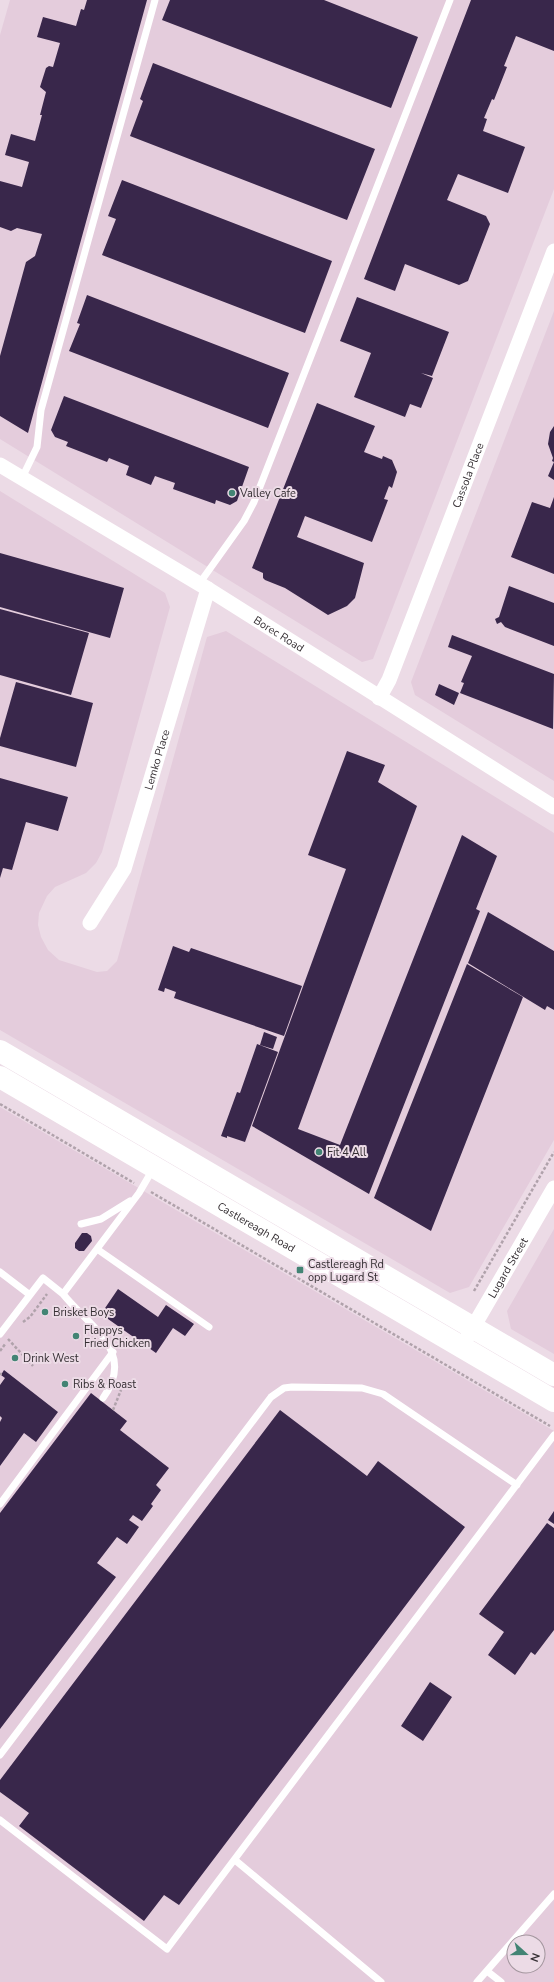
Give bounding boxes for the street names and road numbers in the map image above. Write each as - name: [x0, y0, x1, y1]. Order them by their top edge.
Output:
- street label: Cassola Place: [448, 440, 487, 510]
- street label: Borec Road: [251, 612, 307, 655]
- street label: Lemko Place: [141, 727, 173, 792]
- street label: Castlereagh Road: [215, 1198, 298, 1256]
- street label: Lugard Street: [484, 1235, 531, 1301]

